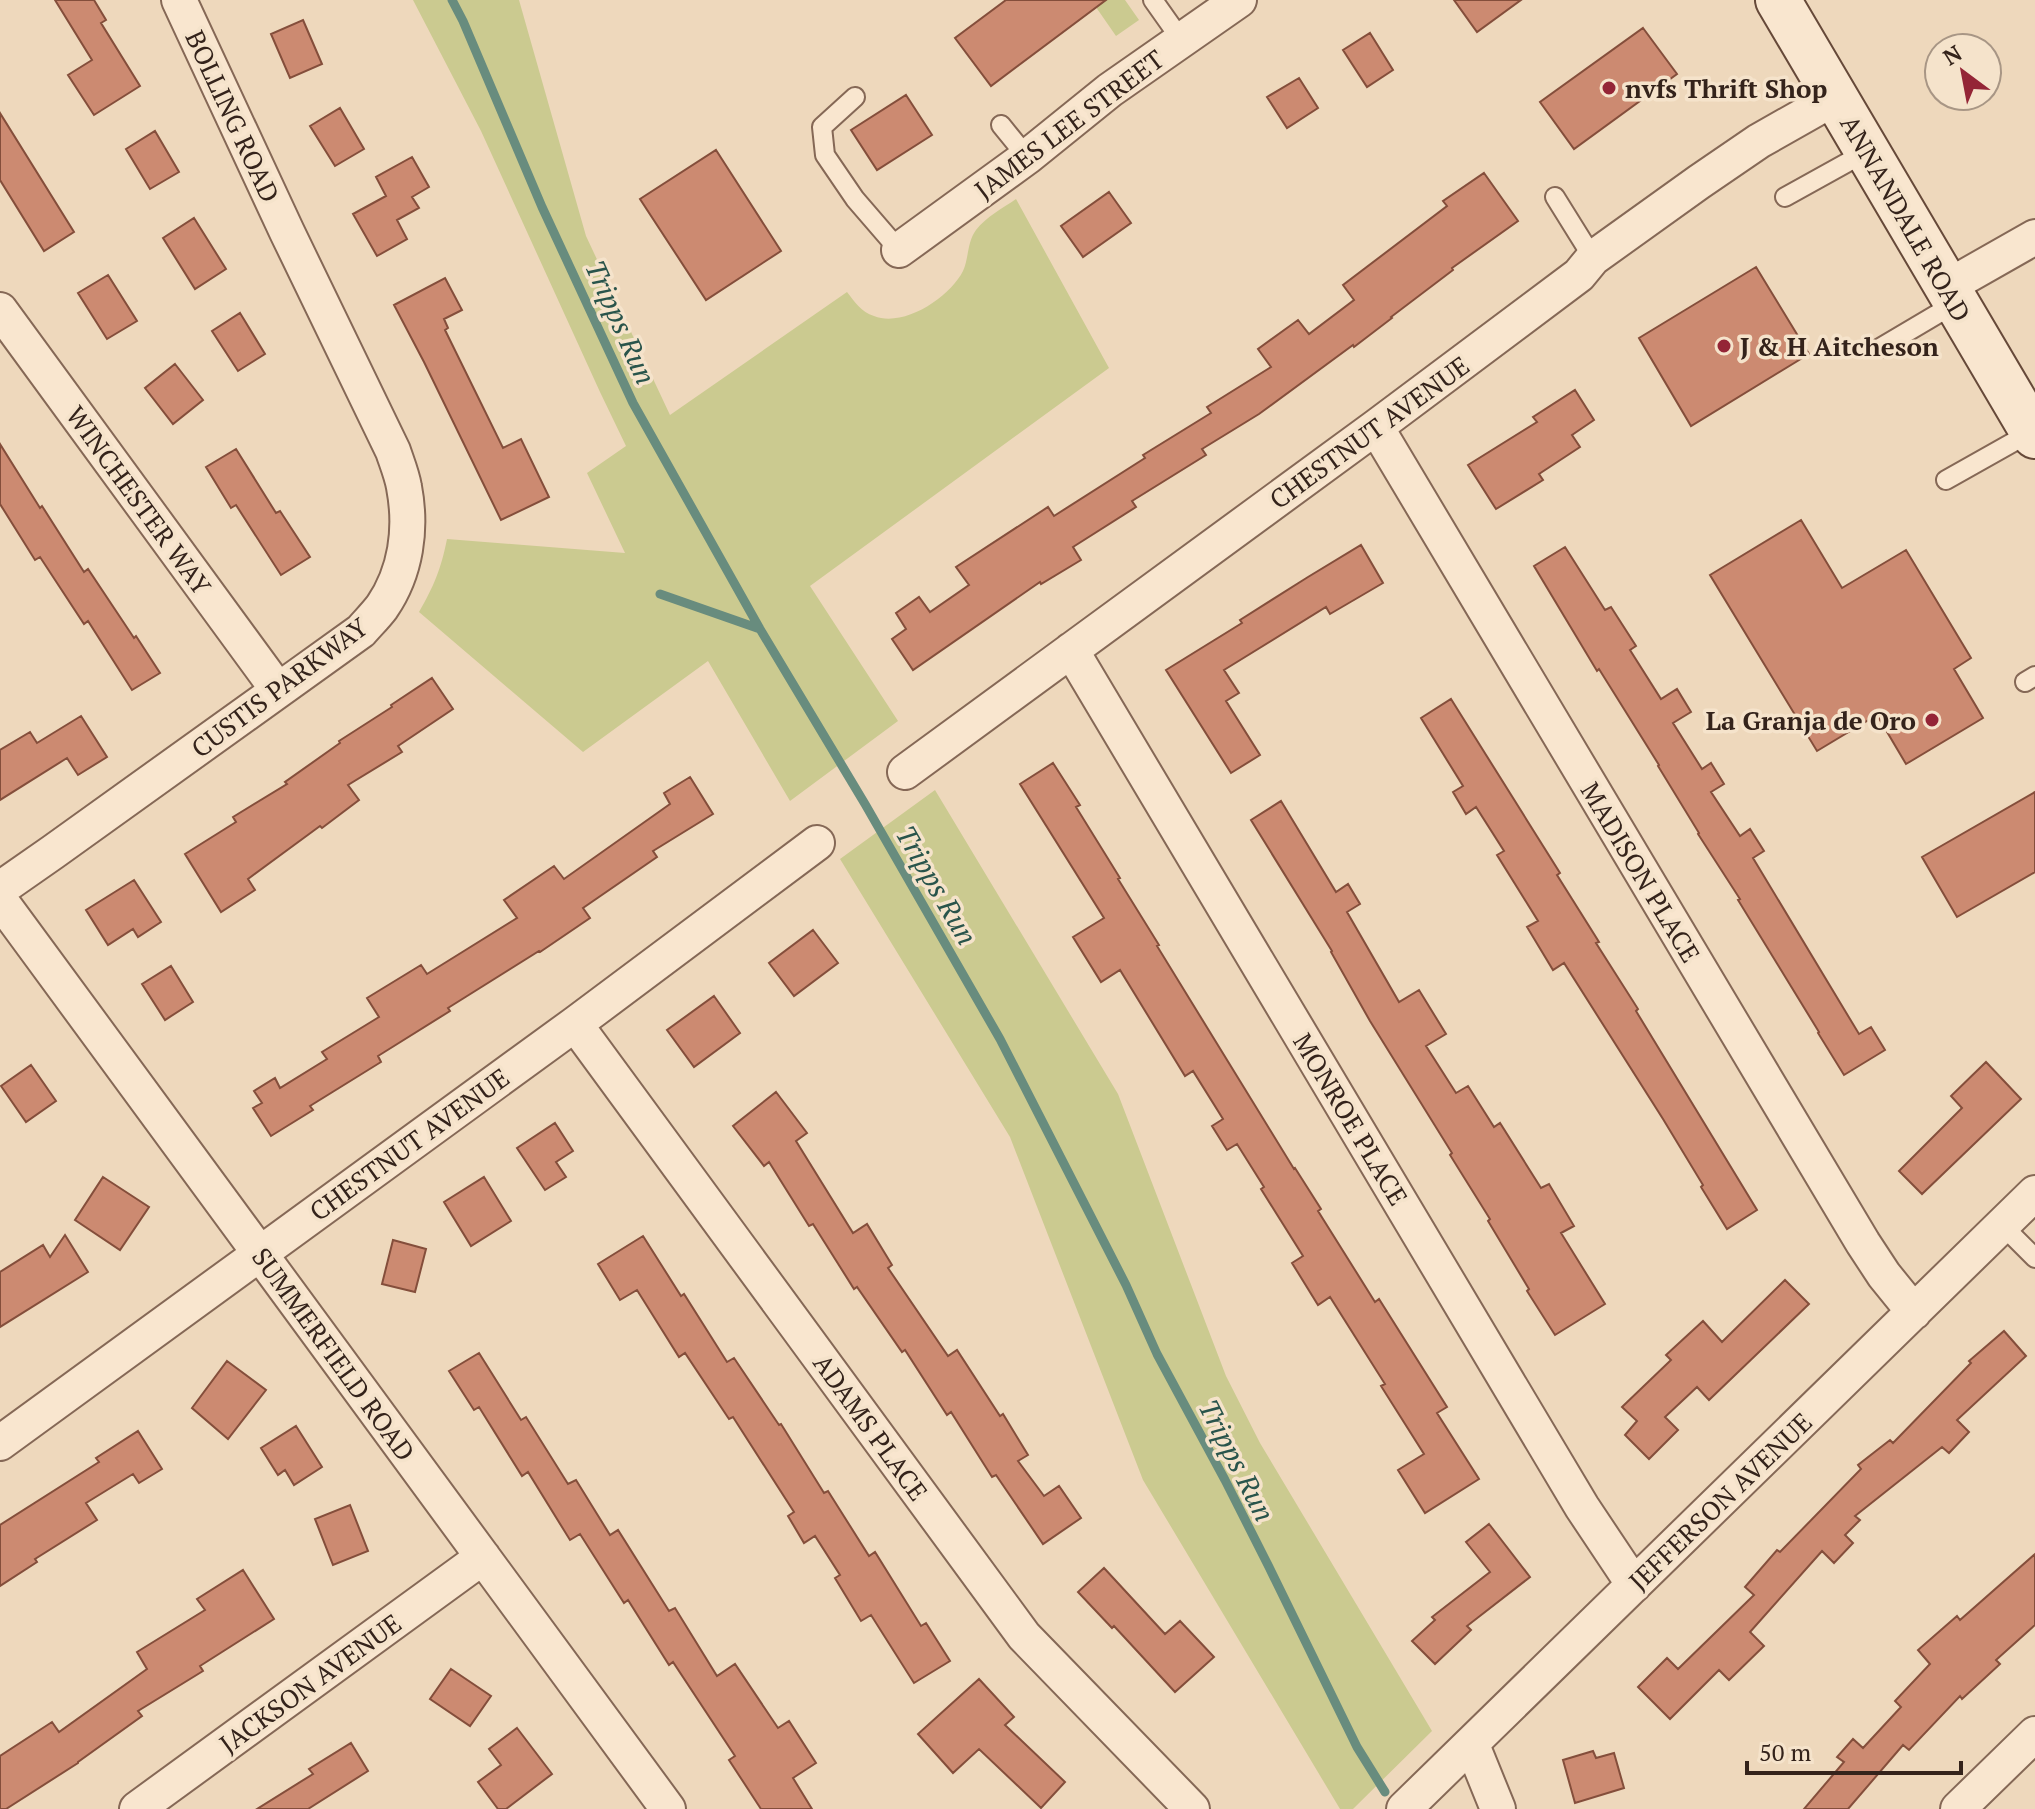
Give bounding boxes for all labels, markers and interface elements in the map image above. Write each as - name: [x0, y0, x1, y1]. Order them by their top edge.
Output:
- street label: BOLLING ROAD: [178, 25, 288, 207]
- north arrow: [1923, 32, 2003, 112]
- text: N: [1937, 38, 1967, 71]
- street label: JAMES LEE STREET: [968, 42, 1170, 206]
- place label: nvfs Thrift Shop: [1625, 71, 1827, 105]
- marker: nvfs Thrift Shop: [1600, 79, 1618, 97]
- street label: ANNANDALE ROAD: [1833, 109, 1979, 327]
- water label: Tripps Run: [577, 254, 665, 390]
- place label: J & H Aitcheson: [1740, 329, 1939, 363]
- marker: J & H Aitcheson: [1715, 337, 1733, 355]
- street label: CHESTNUT AVENUE: [1262, 348, 1476, 516]
- street label: WINCHESTER WAY: [59, 399, 219, 601]
- street label: CUSTIS PARKWAY: [184, 609, 374, 764]
- place label: La Granja de Oro: [1706, 703, 1916, 737]
- marker: La Granja de Oro: [1923, 711, 1941, 729]
- street label: MADISON PLACE: [1574, 776, 1708, 968]
- water label: Tripps Run: [888, 819, 986, 951]
- street label: MONROE PLACE: [1286, 1027, 1416, 1211]
- street label: CHESTNUT AVENUE: [302, 1060, 516, 1228]
- street label: SUMMERFIELD ROAD: [245, 1241, 423, 1467]
- street label: ADAMS PLACE: [806, 1347, 936, 1507]
- water label: Tripps Run: [1191, 1393, 1283, 1527]
- street label: JEFFERSON AVENUE: [1621, 1405, 1819, 1597]
- street label: JACKSON AVENUE: [212, 1606, 408, 1760]
- scale bar: [1747, 1725, 1961, 1775]
- text: 50 m: [1759, 1736, 1811, 1768]

